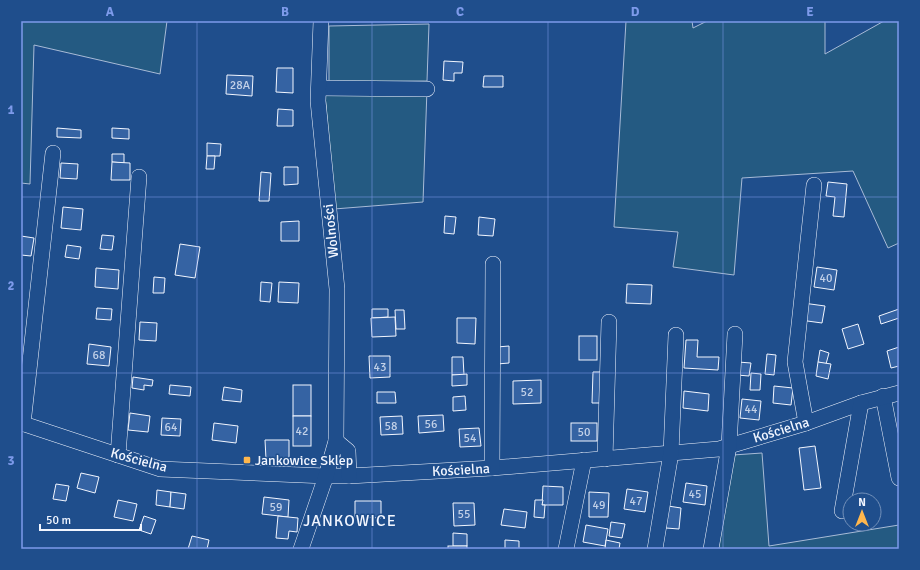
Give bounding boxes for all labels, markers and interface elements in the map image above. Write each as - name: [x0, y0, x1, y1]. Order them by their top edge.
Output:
- text: A: [106, 4, 115, 20]
- text: B: [281, 4, 289, 20]
- text: C: [456, 4, 464, 20]
- text: D: [631, 4, 640, 20]
- text: E: [806, 4, 814, 20]
- house number: 28A: [230, 78, 251, 93]
- text: 1: [7, 102, 15, 118]
- street label: Wolności: [320, 203, 342, 259]
- house number: 40: [820, 271, 832, 286]
- text: 2: [7, 278, 15, 294]
- house number: 68: [93, 348, 105, 363]
- house number: 43: [374, 360, 386, 375]
- house number: 52: [521, 385, 533, 400]
- house number: 44: [745, 402, 758, 417]
- street label: Kościelna: [751, 413, 811, 447]
- house number: 56: [425, 417, 437, 432]
- house number: 58: [385, 419, 397, 434]
- house number: 64: [165, 420, 178, 435]
- house number: 42: [296, 424, 308, 439]
- house number: 50: [578, 425, 590, 440]
- house number: 54: [464, 431, 477, 446]
- street label: Kościelna: [109, 444, 169, 476]
- place label: Jankowice Sklep: [255, 452, 353, 469]
- text: 3: [7, 453, 15, 469]
- marker: Jankowice Sklep: [242, 455, 252, 465]
- street label: Kościelna: [432, 460, 490, 480]
- house number: 45: [689, 487, 701, 502]
- north arrow: [842, 492, 882, 532]
- house number: 47: [630, 494, 642, 509]
- text: N: [858, 496, 866, 509]
- house number: 49: [593, 498, 605, 513]
- house number: 59: [270, 500, 282, 515]
- scale bar: [40, 506, 141, 532]
- house number: 55: [458, 507, 470, 522]
- district label: JANKOWICE: [303, 511, 397, 531]
- text: 50 m: [46, 513, 71, 528]

